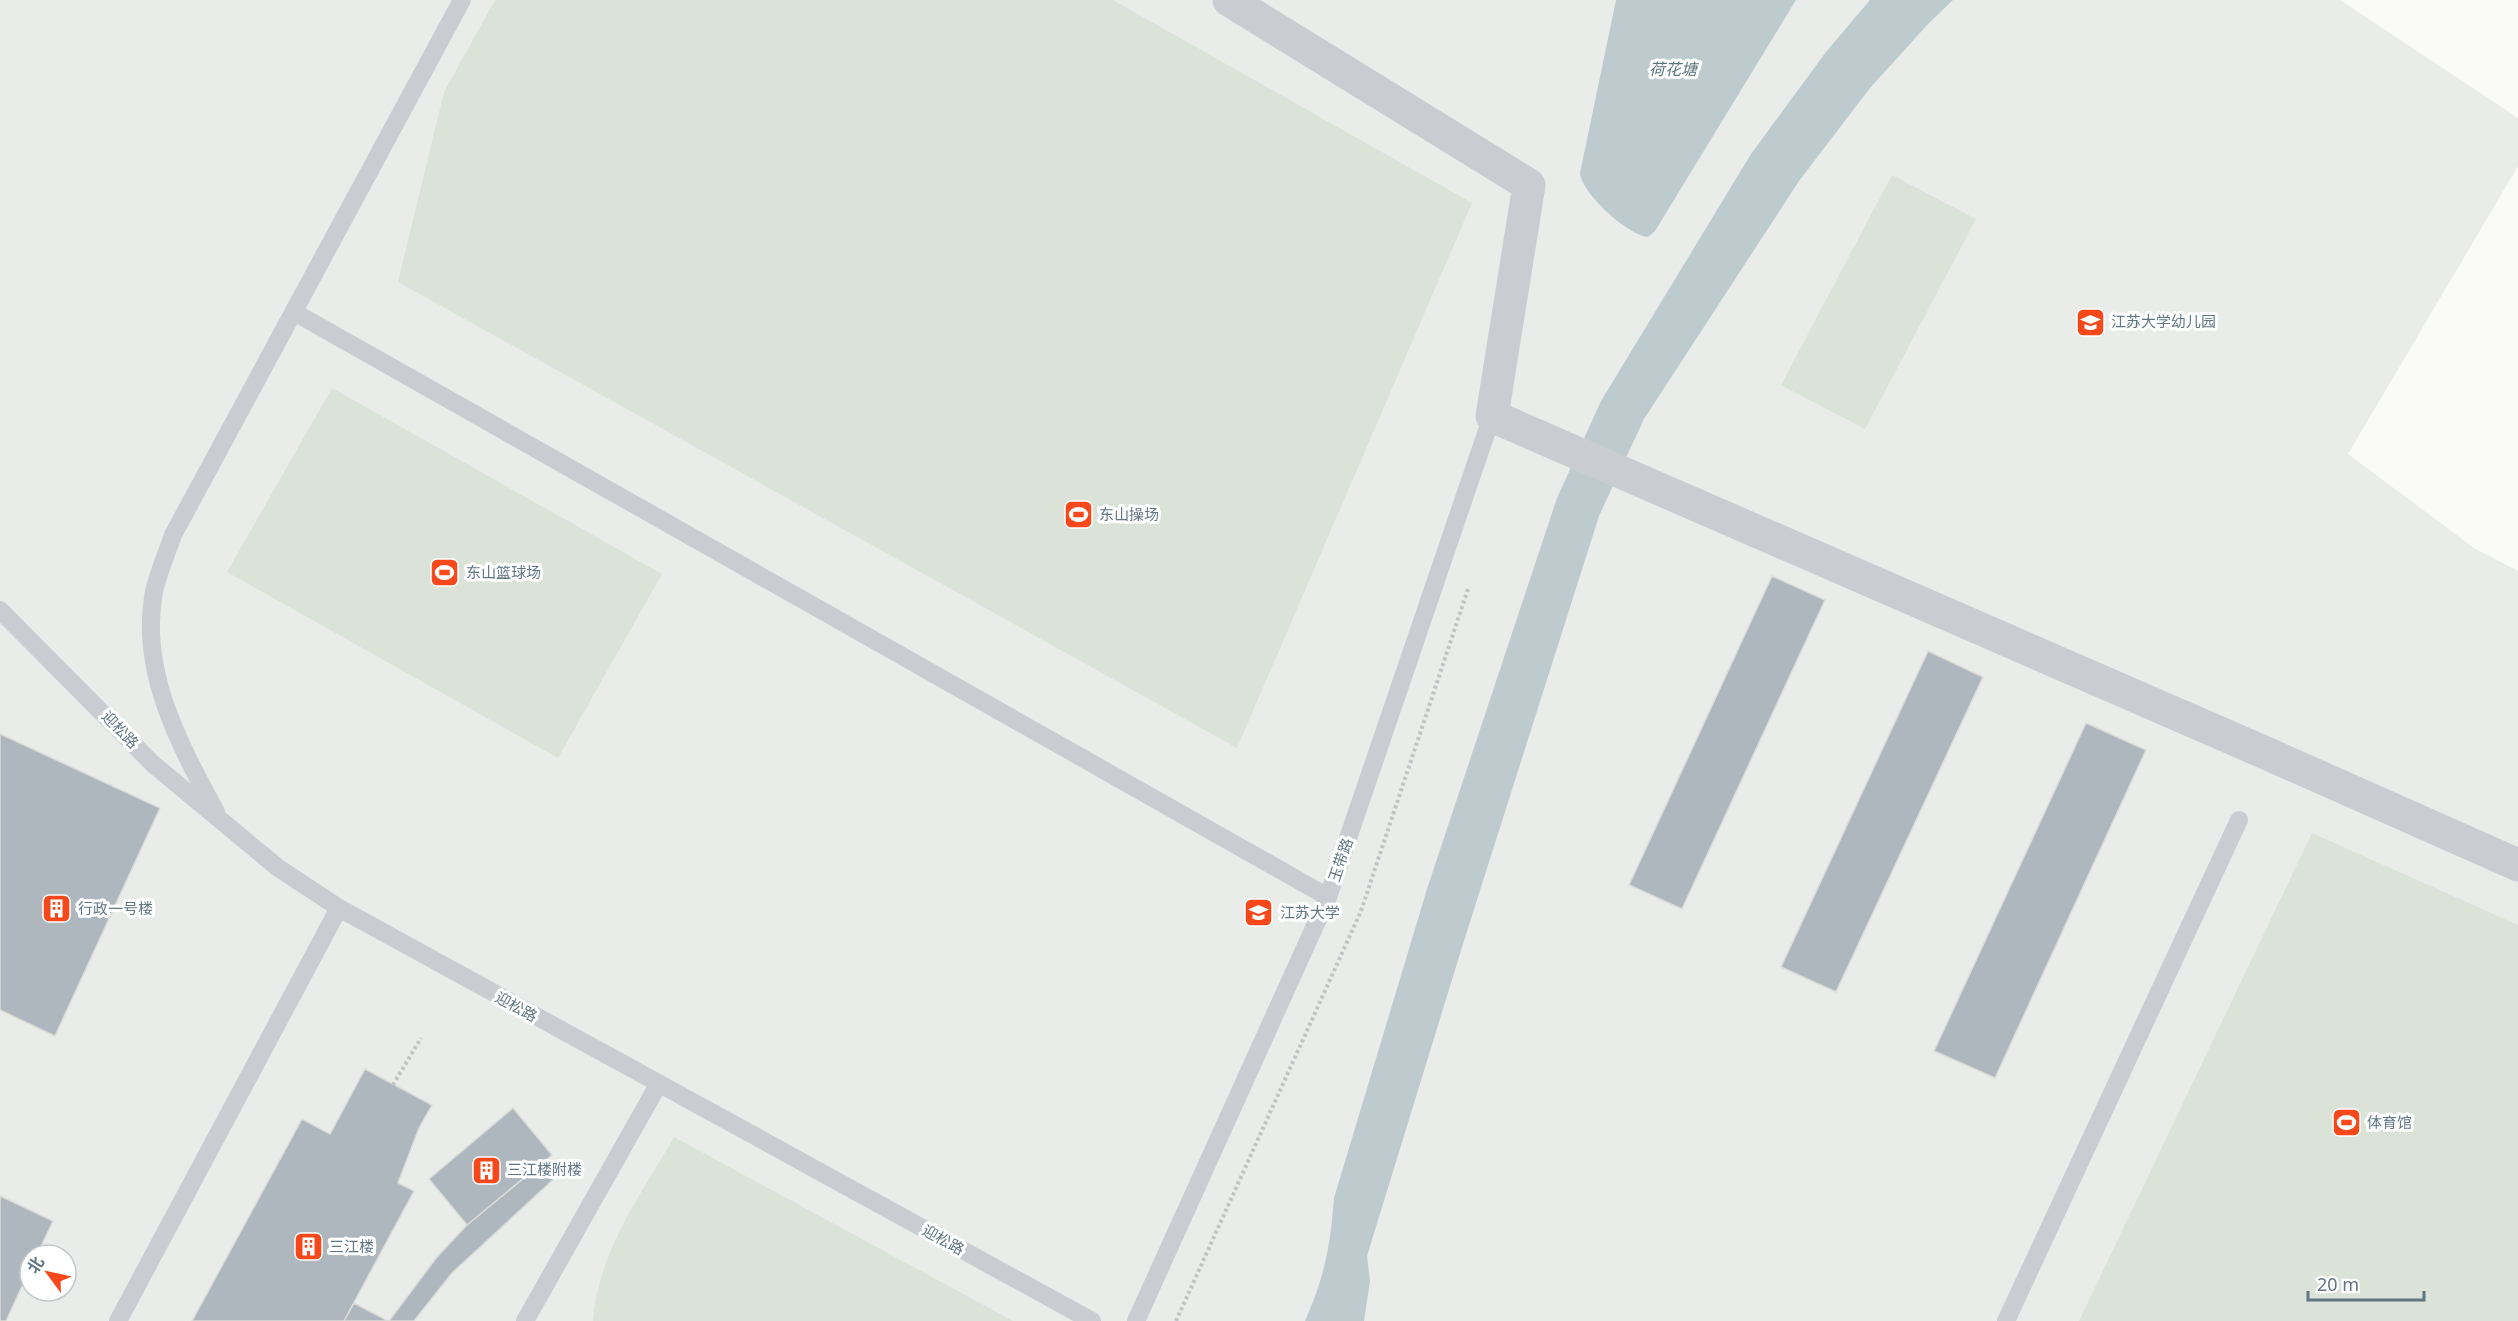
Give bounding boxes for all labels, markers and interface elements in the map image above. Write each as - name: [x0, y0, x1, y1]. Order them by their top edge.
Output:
- water label: 荷花塘: [1649, 58, 1700, 80]
- school or university icon: 江苏大学幼儿园: [2074, 306, 2106, 338]
- place label: 江苏大学幼儿园: [2111, 311, 2216, 331]
- sports icon: 东山操场: [1062, 499, 1094, 531]
- place label: 东山操场: [1099, 504, 1159, 524]
- sports icon: 东山篮球场: [429, 557, 461, 589]
- place label: 东山篮球场: [466, 562, 541, 582]
- street label: 迎松路: [98, 706, 144, 752]
- street label: 玉带路: [1323, 835, 1357, 884]
- building icon: 行政一号楼: [41, 893, 73, 925]
- school or university icon: 江苏大学: [1243, 897, 1275, 929]
- place label: 行政一号楼: [78, 898, 153, 918]
- place label: 江苏大学: [1280, 902, 1340, 922]
- street label: 迎松路: [492, 986, 541, 1026]
- sports icon: 体育馆: [2330, 1107, 2362, 1139]
- place label: 体育馆: [2367, 1112, 2412, 1132]
- building icon: 三江楼附楼: [470, 1154, 502, 1186]
- place label: 三江楼附楼: [507, 1159, 582, 1179]
- street label: 迎松路: [919, 1219, 968, 1259]
- building icon: 三江楼: [292, 1231, 324, 1263]
- place label: 三江楼: [329, 1236, 374, 1256]
- north arrow: [18, 1243, 78, 1303]
- text: 北: [22, 1252, 49, 1278]
- scale bar: [2308, 1264, 2424, 1302]
- text: 20 m: [2317, 1272, 2359, 1296]

